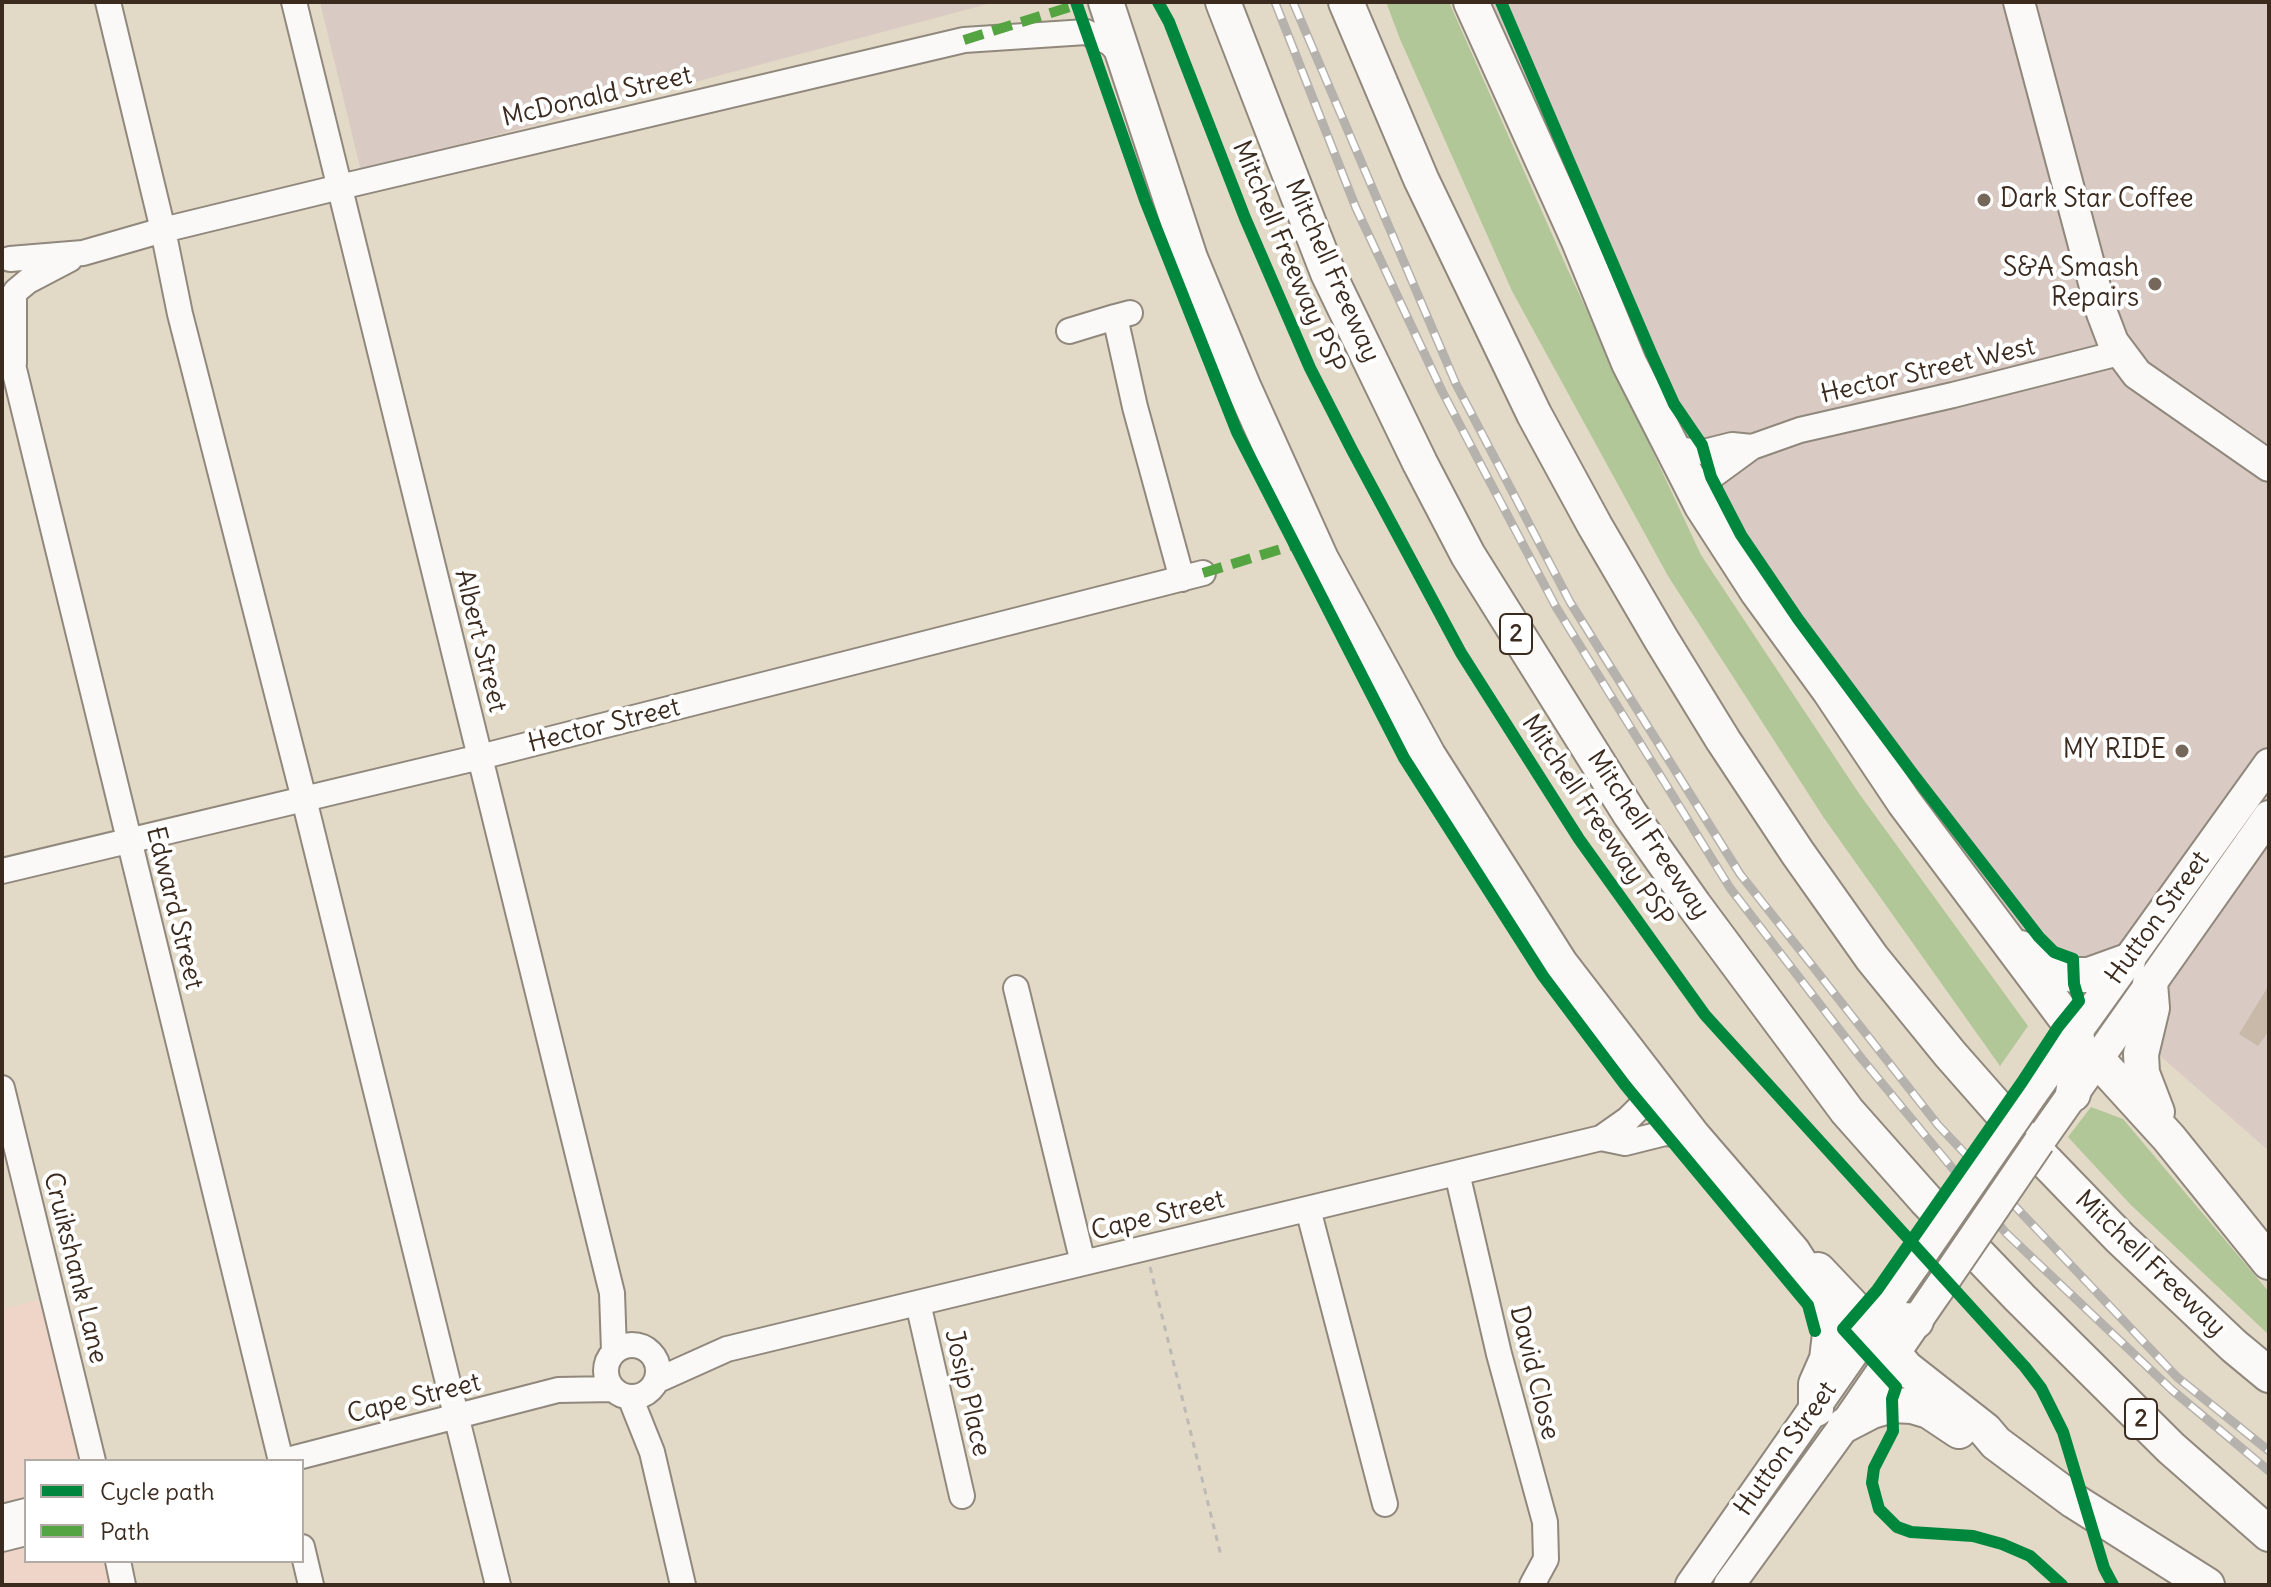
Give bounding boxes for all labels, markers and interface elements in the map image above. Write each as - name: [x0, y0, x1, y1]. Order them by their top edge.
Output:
- street label: McDonald Street: [499, 60, 695, 134]
- street label: Mitchell Freeway PSP: [1225, 136, 1351, 378]
- street label: Mitchell Freeway: [1278, 175, 1386, 367]
- place label: Dark Star Coffee: [2000, 184, 2193, 216]
- marker: Dark Star Coffee: [1975, 191, 1993, 209]
- place label: S&A Smash Repairs: [2003, 253, 2139, 314]
- marker: S&A Smash Repairs: [2146, 275, 2164, 293]
- street label: Hector Street West: [1818, 331, 2038, 411]
- street label: Albert Street: [447, 566, 513, 716]
- road number: 2: [1500, 614, 1532, 654]
- street label: Hector Street: [525, 692, 683, 760]
- street label: Mitchell Freeway PSP: [1514, 709, 1680, 933]
- place label: MY RIDE: [2063, 735, 2166, 767]
- marker: MY RIDE: [2173, 742, 2191, 760]
- street label: Mitchell Freeway: [1580, 745, 1716, 925]
- street label: Edward Street: [139, 823, 209, 993]
- street label: Hutton Street: [2099, 845, 2217, 991]
- street label: Cruikshank Lane: [36, 1169, 114, 1367]
- street label: Cape Street: [1088, 1184, 1228, 1248]
- street label: Mitchell Freeway: [2068, 1184, 2232, 1344]
- street label: David Close: [1502, 1303, 1566, 1443]
- street label: Josip Place: [937, 1326, 997, 1460]
- street label: Cape Street: [344, 1367, 484, 1431]
- street label: Hutton Street: [1728, 1376, 1844, 1522]
- road number: 2: [2125, 1399, 2157, 1439]
- legend: [24, 1459, 304, 1563]
- text: Cycle path: [100, 1476, 215, 1506]
- text: Path: [100, 1516, 150, 1546]

